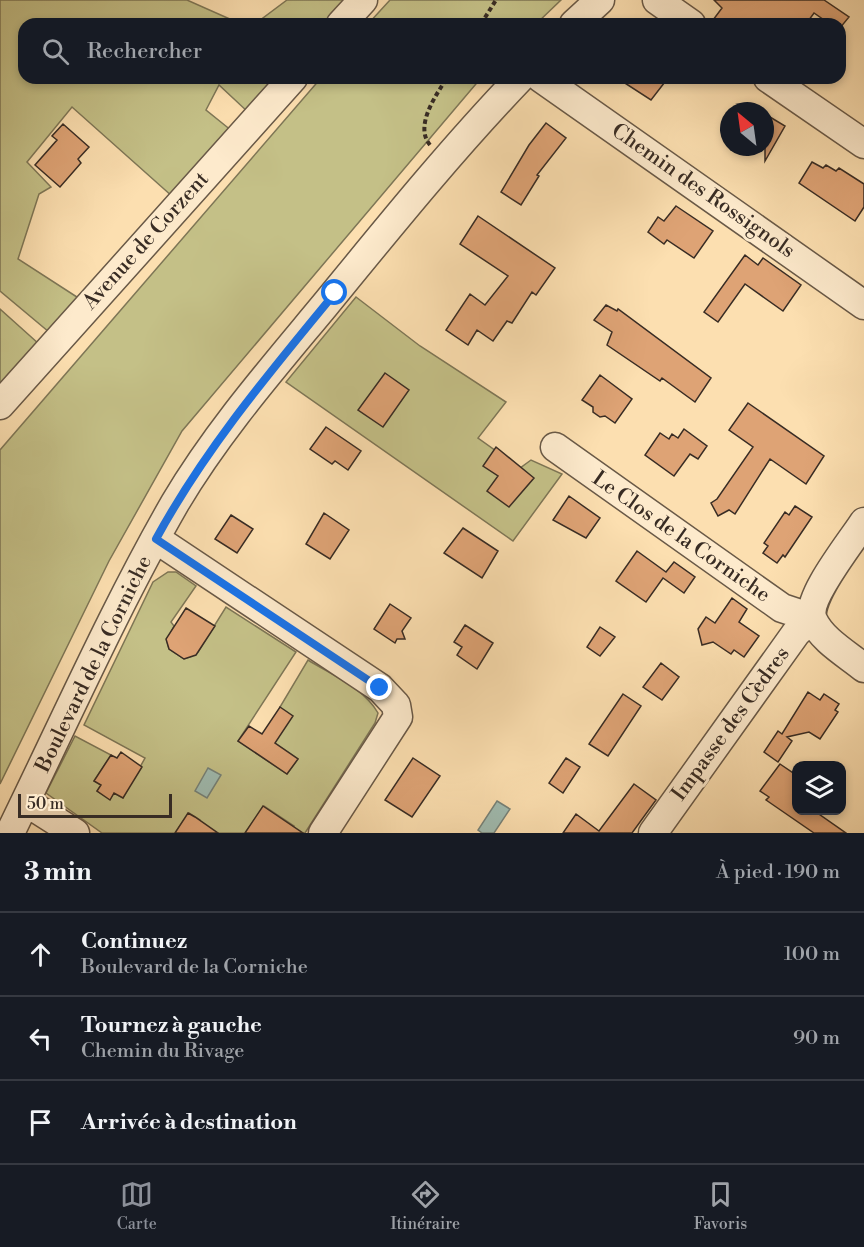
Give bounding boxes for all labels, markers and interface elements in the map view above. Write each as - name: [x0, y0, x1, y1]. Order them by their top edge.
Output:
- search box: [18, 18, 846, 84]
- icon: search: [39, 35, 72, 68]
- text: Rechercher: [87, 38, 202, 65]
- north arrow: [720, 102, 774, 156]
- street label: Chemin des Rossignols: [606, 118, 800, 264]
- street label: Avenue de Corzent: [77, 166, 215, 316]
- route start: [321, 279, 347, 305]
- street label: Le Clos de la Corniche: [587, 466, 775, 608]
- street label: Boulevard de la Corniche: [30, 551, 158, 778]
- street label: Impasse des Cèdres: [666, 642, 796, 806]
- route end: [366, 674, 392, 700]
- map controls: [792, 761, 846, 815]
- button: layers: [792, 761, 846, 815]
- scale bar: [18, 791, 172, 818]
- text: 50 m: [27, 794, 64, 814]
- text: 3 min: [24, 856, 92, 888]
- text: À pied · 190 m: [716, 860, 840, 885]
- text: Continuez: [81, 928, 187, 955]
- icon: ahead: [24, 938, 57, 971]
- text: 100 m: [784, 942, 840, 967]
- text: Boulevard de la Corniche: [81, 955, 308, 980]
- text: Tournez à gauche: [81, 1012, 262, 1039]
- icon: left: [24, 1022, 57, 1055]
- text: 90 m: [793, 1026, 840, 1051]
- text: Chemin du Rivage: [81, 1039, 244, 1064]
- icon: arrive: [24, 1106, 57, 1139]
- text: Arrivée à destination: [81, 1109, 297, 1136]
- tab: Carte: [117, 1178, 157, 1234]
- tab: Itinéraire: [390, 1178, 460, 1234]
- tab: Favoris: [694, 1178, 747, 1234]

